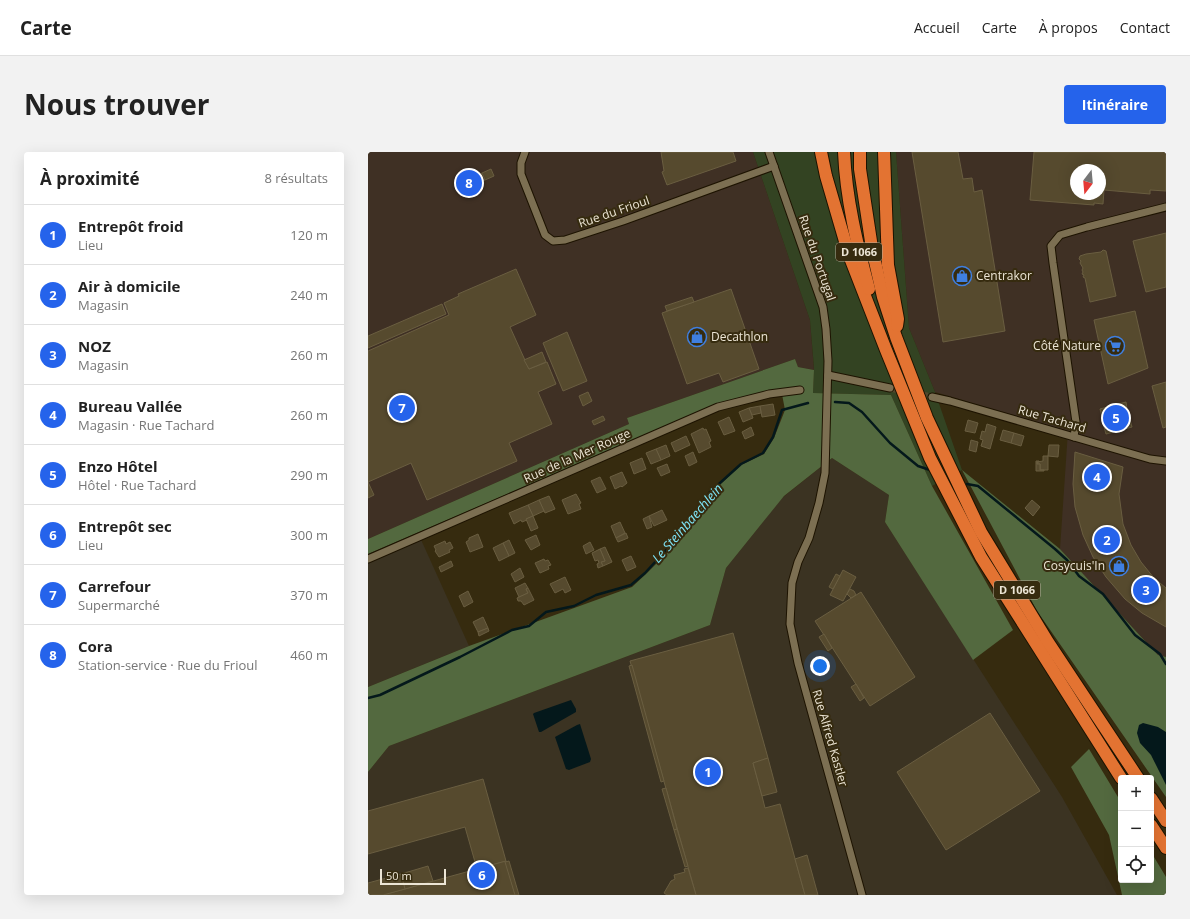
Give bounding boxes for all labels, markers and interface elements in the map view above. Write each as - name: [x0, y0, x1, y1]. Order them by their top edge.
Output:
- text: Carte: [20, 15, 72, 41]
- text: Accueil: [914, 18, 960, 37]
- text: Carte: [982, 18, 1017, 37]
- text: À propos: [1039, 18, 1098, 37]
- text: Contact: [1120, 18, 1170, 37]
- text: Nous trouver: [24, 85, 210, 123]
- button: Itinéraire: [1064, 85, 1166, 124]
- north arrow: [1070, 164, 1106, 200]
- text: À proximité: [40, 167, 139, 190]
- pin: 8: [456, 168, 482, 198]
- text: 8 résultats: [264, 169, 328, 187]
- street label: Rue du Frioul: [576, 191, 652, 232]
- street label: Rue du Portugal: [795, 213, 840, 303]
- text: Entrepôt froid: [78, 216, 184, 236]
- text: 1: [49, 226, 57, 244]
- text: 120 m: [290, 226, 328, 244]
- text: Lieu: [78, 236, 103, 254]
- road number: D 1066: [836, 243, 882, 261]
- shop icon: Centrakor: [951, 265, 973, 287]
- place label: Centrakor: [976, 267, 1032, 284]
- text: Air à domicile: [78, 276, 180, 296]
- text: 2: [49, 286, 57, 304]
- text: 240 m: [290, 286, 328, 304]
- text: Magasin: [78, 296, 129, 314]
- shop icon: Decathlon: [686, 326, 708, 348]
- place label: Decathlon: [711, 328, 768, 345]
- supermarket icon: Côté Nature: [1104, 335, 1126, 357]
- text: NOZ: [78, 336, 111, 356]
- place label: Côté Nature: [1033, 337, 1101, 354]
- text: 3: [49, 346, 57, 364]
- text: 260 m: [290, 346, 328, 364]
- text: Magasin: [78, 356, 129, 374]
- pin: 7: [389, 393, 415, 423]
- text: Bureau Vallée: [78, 396, 182, 416]
- street label: Rue Tachard: [1016, 401, 1088, 436]
- pin: 5: [1103, 403, 1129, 433]
- text: 4: [49, 406, 57, 424]
- text: 260 m: [290, 406, 328, 424]
- text: Magasin · Rue Tachard: [78, 416, 215, 434]
- street label: Rue de la Mer Rouge: [521, 424, 633, 487]
- text: Enzo Hôtel: [78, 456, 157, 476]
- pin: 4: [1084, 462, 1110, 492]
- text: 5: [49, 466, 57, 484]
- text: 290 m: [290, 466, 328, 484]
- text: Hôtel · Rue Tachard: [78, 476, 197, 494]
- water label: Le Steinbaechlein: [648, 480, 726, 566]
- text: Entrepôt sec: [78, 516, 172, 536]
- pin: 2: [1094, 525, 1120, 555]
- text: 6: [49, 526, 57, 544]
- text: 300 m: [290, 526, 328, 544]
- text: Lieu: [78, 536, 103, 554]
- shop icon: Cosycuis'In: [1108, 555, 1130, 577]
- place label: Cosycuis'In: [1043, 557, 1105, 574]
- pin: 3: [1133, 575, 1159, 605]
- text: Carrefour: [78, 576, 151, 596]
- road number: D 1066: [994, 581, 1040, 599]
- text: 7: [49, 586, 57, 604]
- text: 370 m: [290, 586, 328, 604]
- text: Supermarché: [78, 596, 160, 614]
- text: Cora: [78, 636, 113, 656]
- text: 8: [49, 646, 57, 664]
- text: 460 m: [290, 646, 328, 664]
- text: Station-service · Rue du Frioul: [78, 656, 258, 674]
- your location: [810, 656, 830, 676]
- street label: Rue Alfred Kastler: [809, 687, 852, 788]
- pin: 1: [695, 757, 721, 787]
- map controls: [1118, 775, 1154, 883]
- button: +: [1118, 775, 1154, 811]
- button: −: [1118, 811, 1154, 847]
- button: locate: [1118, 847, 1154, 883]
- pin: 6: [469, 860, 495, 890]
- scale bar: [380, 867, 446, 886]
- text: 50 m: [386, 868, 412, 883]

